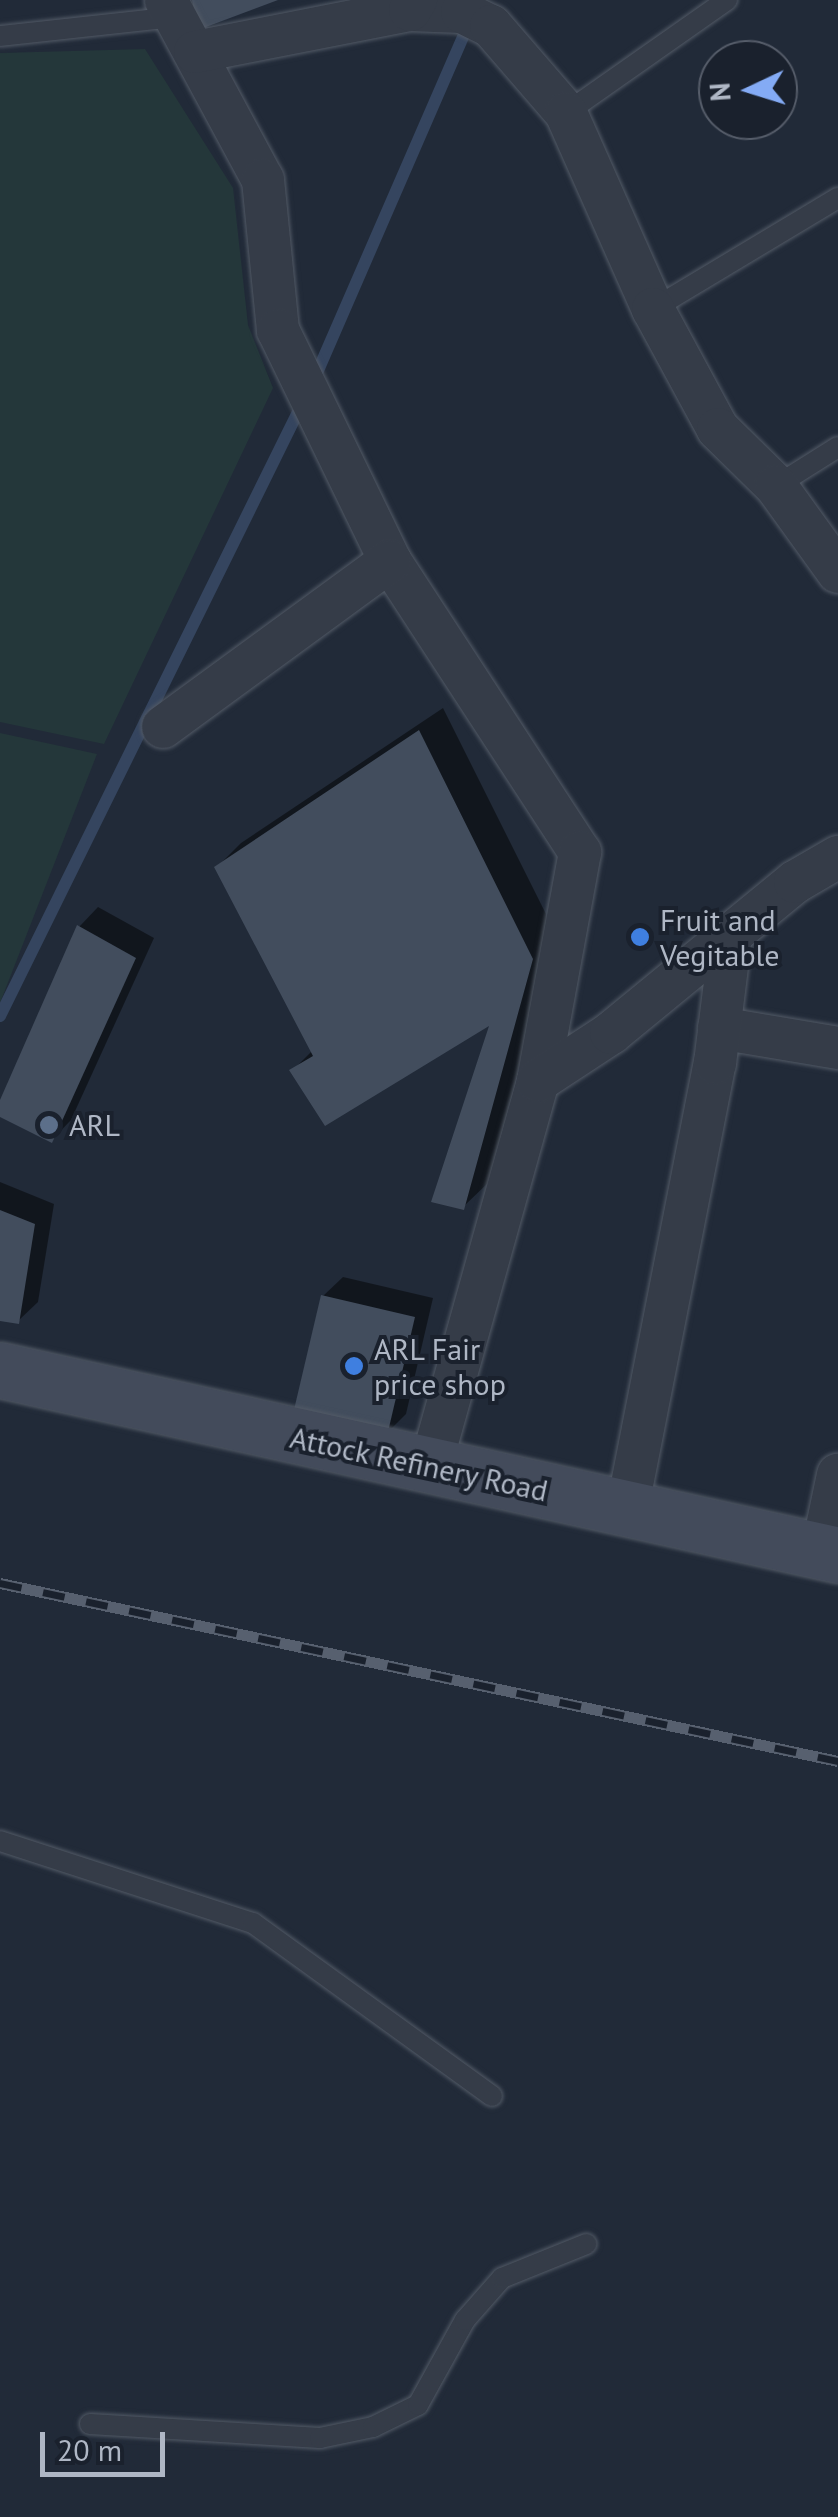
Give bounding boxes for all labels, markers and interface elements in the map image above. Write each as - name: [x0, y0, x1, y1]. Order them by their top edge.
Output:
- north arrow: [698, 40, 798, 140]
- text: N: [700, 82, 739, 102]
- place label: Fruit and Vegitable: [660, 902, 780, 972]
- marker: Fruit and Vegitable: [629, 926, 651, 948]
- place label: ARL: [69, 1107, 120, 1143]
- marker: ARL: [38, 1114, 60, 1136]
- place label: ARL Fair price shop: [374, 1331, 506, 1402]
- marker: ARL Fair price shop: [343, 1355, 365, 1377]
- street label: Attock Refinery Road: [286, 1419, 552, 1509]
- scale bar: [45, 2412, 170, 2474]
- text: 20 m: [57, 2430, 122, 2469]

